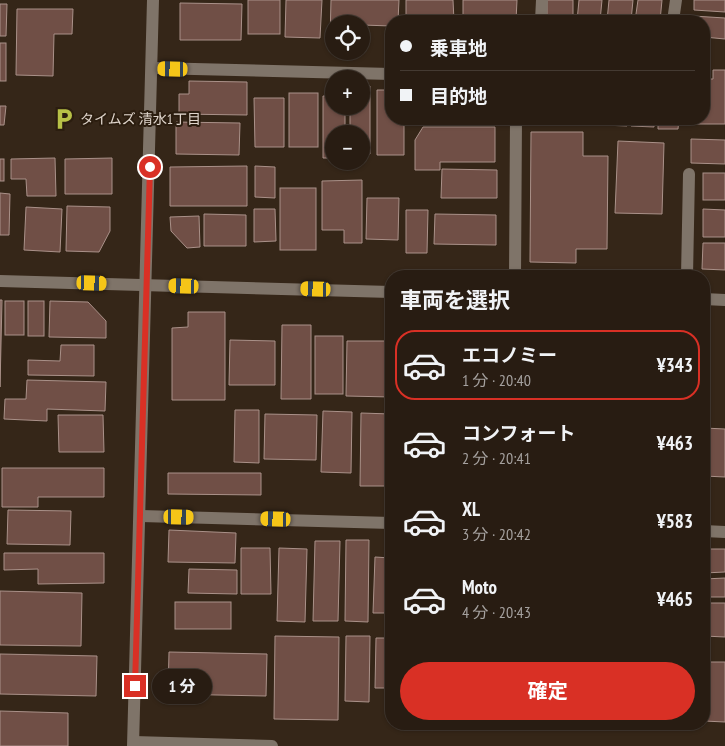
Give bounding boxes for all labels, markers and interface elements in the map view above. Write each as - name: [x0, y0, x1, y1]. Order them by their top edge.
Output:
- map controls: [325, 15, 370, 170]
- button: locate: [325, 15, 370, 60]
- text: 乗車地: [430, 36, 487, 60]
- car: [157, 61, 188, 77]
- button: +: [325, 70, 370, 115]
- text: 目的地: [430, 84, 487, 108]
- parking icon: タイムズ 清水1丁目: [51, 106, 77, 132]
- place label: タイムズ 清水1丁目: [80, 110, 201, 128]
- button: −: [325, 125, 370, 170]
- route start: [139, 156, 161, 178]
- car: [76, 275, 107, 291]
- car: [168, 278, 199, 294]
- car: [300, 281, 331, 297]
- text: 車両を選択: [400, 286, 510, 314]
- icon: car: [402, 343, 447, 388]
- text: エコノミー: [462, 343, 557, 367]
- text: ¥343: [657, 353, 693, 377]
- text: 1 分 · 20:40: [462, 370, 531, 390]
- icon: car: [402, 421, 447, 466]
- text: コンフォート: [462, 421, 575, 445]
- text: ¥463: [657, 431, 693, 455]
- text: 2 分 · 20:41: [462, 448, 531, 468]
- text: XL: [462, 497, 480, 521]
- icon: car: [402, 499, 447, 544]
- car: [163, 509, 194, 525]
- text: ¥583: [657, 509, 693, 533]
- car: [260, 511, 291, 527]
- text: 3 分 · 20:42: [462, 524, 531, 544]
- text: Moto: [462, 575, 497, 599]
- icon: car: [402, 577, 447, 622]
- text: ¥465: [657, 587, 693, 611]
- text: 4 分 · 20:43: [462, 602, 531, 622]
- button: 確定: [400, 662, 695, 720]
- callout: 1 分: [152, 668, 212, 704]
- route end: [124, 675, 146, 697]
- text: 1 分: [169, 676, 195, 696]

